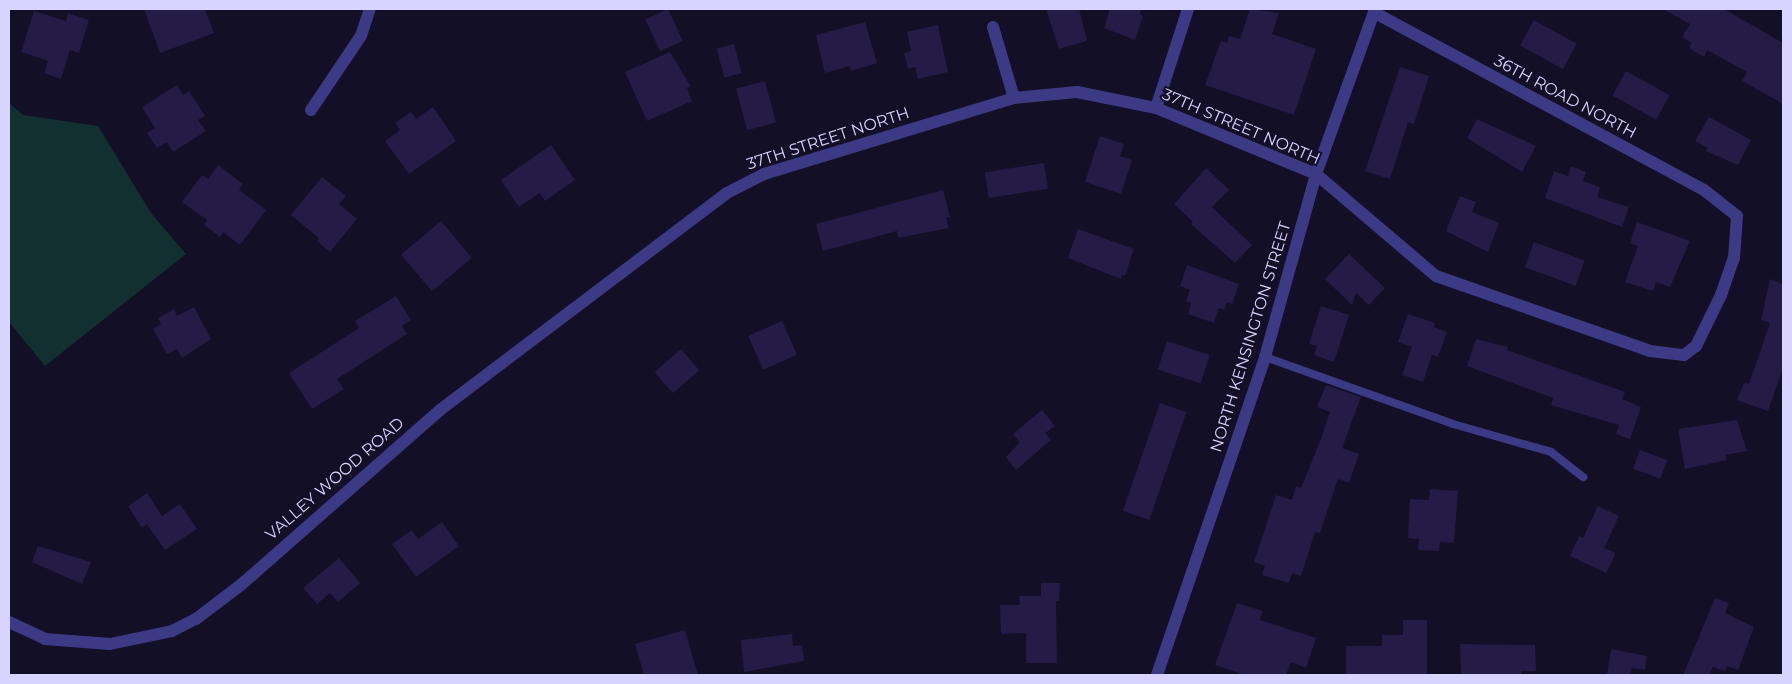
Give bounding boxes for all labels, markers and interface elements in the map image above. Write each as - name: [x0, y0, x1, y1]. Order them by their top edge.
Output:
- street label: 36TH ROAD NORTH: [1490, 51, 1640, 143]
- street label: 37TH STREET NORTH: [1159, 85, 1323, 169]
- street label: 37TH STREET NORTH: [744, 104, 912, 174]
- street label: NORTH KENSINGTON STREET: [1207, 219, 1295, 455]
- street label: VALLEY WOOD ROAD: [262, 414, 408, 544]

